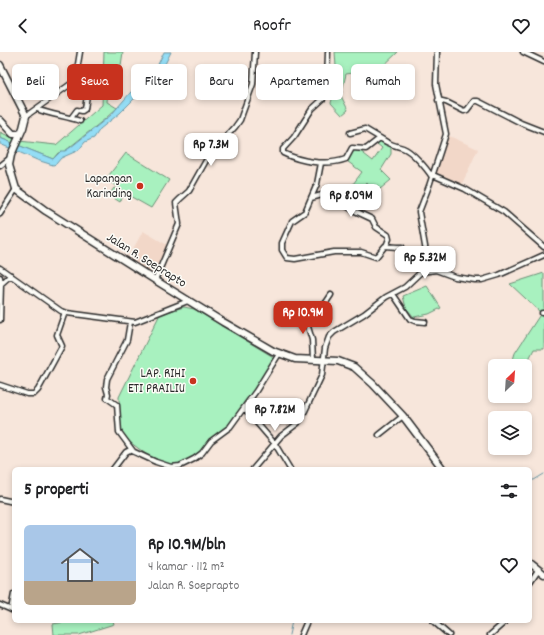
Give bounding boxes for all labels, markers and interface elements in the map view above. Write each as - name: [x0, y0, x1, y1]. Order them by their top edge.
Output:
- text: Roofr: [253, 14, 291, 39]
- icon: back: [12, 15, 34, 37]
- icon: heart: [510, 15, 532, 37]
- chip: Beli: [12, 64, 59, 100]
- chip: Sewa: [67, 64, 123, 100]
- chip: Filter: [131, 64, 187, 100]
- chip: Baru: [195, 64, 248, 100]
- chip: Apartemen: [256, 64, 343, 100]
- chip: Rumah: [351, 64, 415, 100]
- pin: Rp 7.3M: [174, 133, 248, 167]
- text: Rp 7.3M: [193, 136, 229, 155]
- place label: Lapangan Karinding: [85, 170, 132, 204]
- marker: Lapangan Karinding: [135, 181, 145, 191]
- pin: Rp 8.09M: [310, 184, 392, 218]
- text: Rp 8.09M: [329, 187, 373, 206]
- street label: Jalan R. Soeprapto: [102, 229, 190, 293]
- pin: Rp 5.32M: [384, 246, 466, 280]
- text: Rp 5.32M: [404, 249, 446, 268]
- pin: Rp 10.9M: [262, 301, 344, 335]
- text: Rp 10.9M: [283, 304, 323, 323]
- north arrow: [488, 359, 532, 403]
- map controls: [488, 359, 532, 455]
- place label: LAP. RIHI ETI PRAILIU: [128, 365, 185, 399]
- marker: LAP. RIHI ETI PRAILIU: [188, 376, 198, 386]
- pin: Rp 7.82M: [234, 398, 316, 432]
- text: Rp 7.82M: [255, 401, 295, 420]
- button: layers: [488, 411, 532, 455]
- text: 5 properti: [24, 479, 88, 503]
- icon: filters: [498, 480, 520, 502]
- text: Rp 10.9M/bln: [148, 534, 226, 558]
- icon: home: [56, 541, 104, 589]
- icon: heart: [498, 554, 520, 576]
- text: 4 kamar · 112 m²: [148, 558, 225, 577]
- text: Jalan R. Soeprapto: [148, 577, 239, 596]

